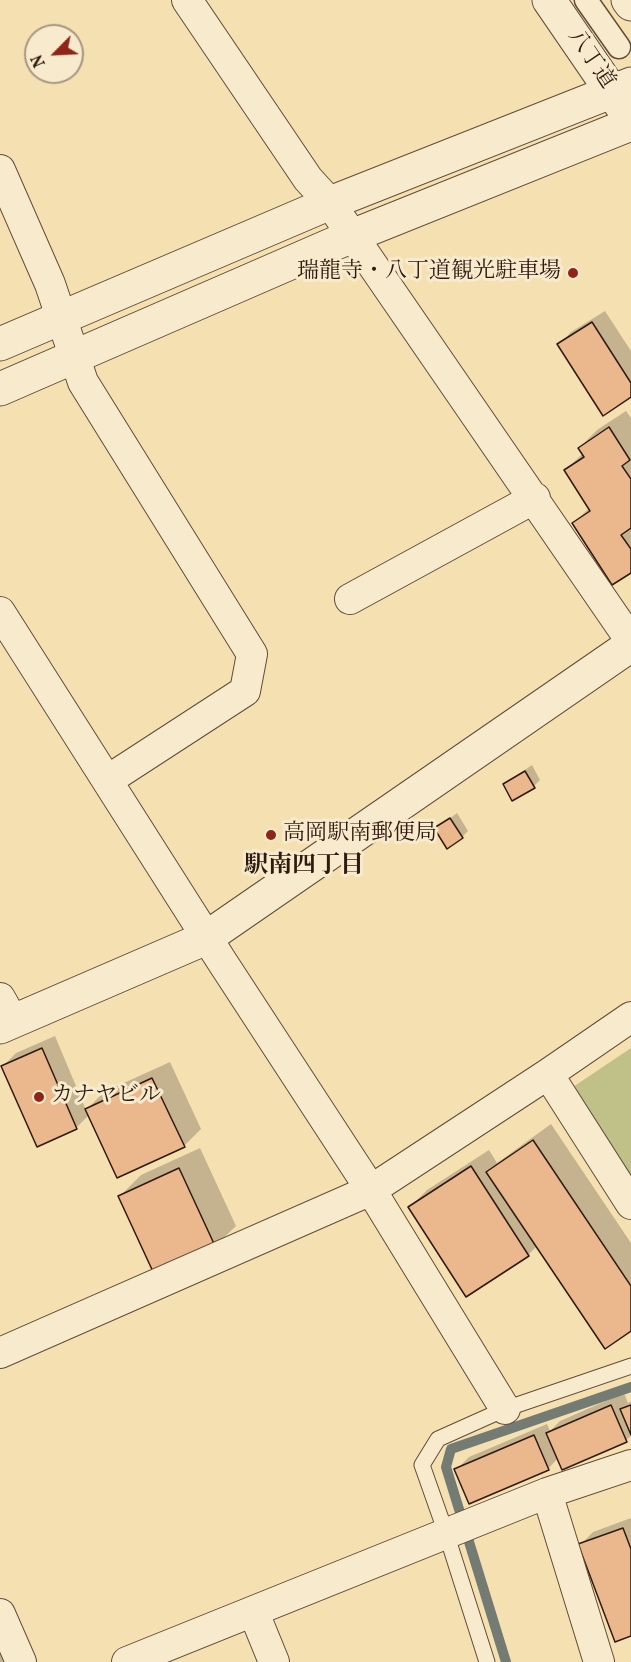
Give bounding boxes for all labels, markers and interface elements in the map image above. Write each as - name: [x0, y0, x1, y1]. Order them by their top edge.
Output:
- north arrow: [24, 24, 84, 84]
- street label: 八丁道: [561, 25, 619, 95]
- text: N: [27, 51, 52, 70]
- place label: 瑞龍寺・八丁道観光駐車場: [297, 260, 561, 286]
- marker: 瑞龍寺・八丁道観光駐車場: [566, 266, 580, 280]
- place label: 高岡駅南郵便局: [283, 822, 437, 848]
- marker: 高岡駅南郵便局: [264, 828, 278, 842]
- district label: 駅南四丁目: [244, 854, 364, 882]
- place label: カナヤビル: [51, 1084, 161, 1110]
- marker: カナヤビル: [32, 1090, 46, 1104]

